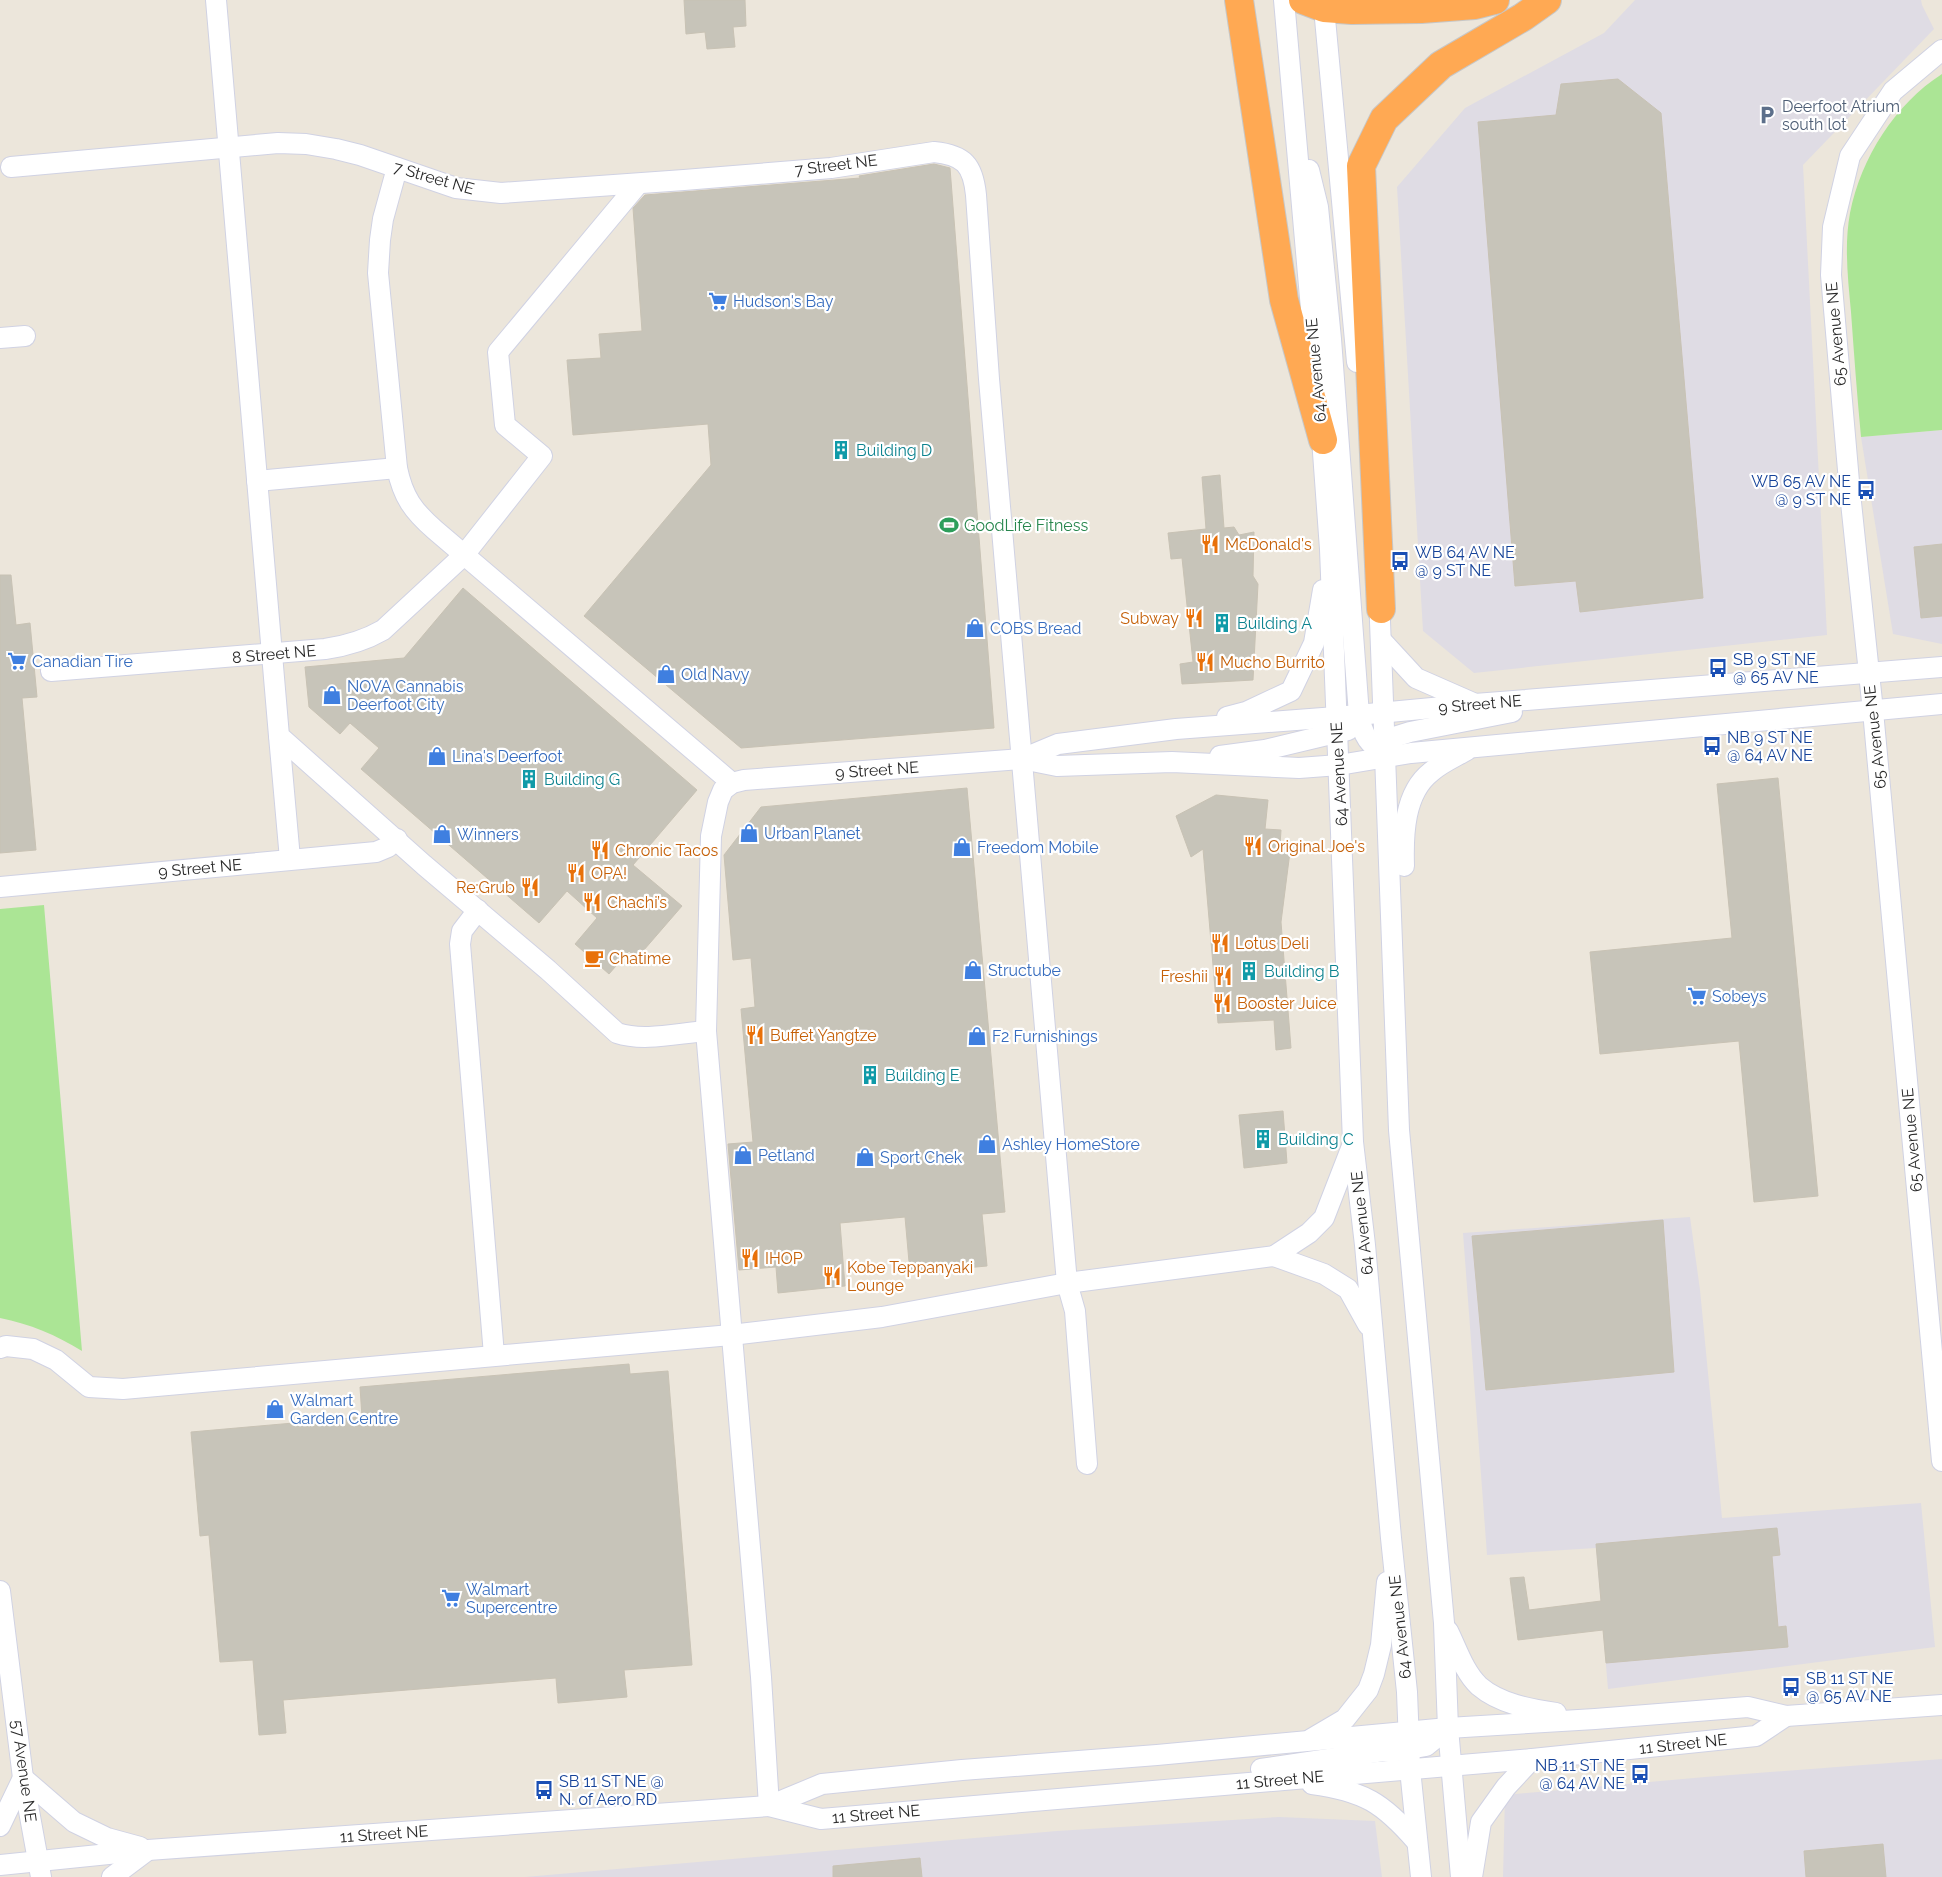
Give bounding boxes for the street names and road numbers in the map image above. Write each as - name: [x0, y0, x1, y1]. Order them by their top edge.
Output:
- street label: 7 Street NE: [794, 150, 879, 179]
- street label: 7 Street NE: [391, 157, 477, 199]
- street label: 65 Avenue NE: [1822, 281, 1850, 387]
- street label: 64 Avenue NE: [1302, 317, 1330, 423]
- street label: 8 Street NE: [231, 641, 317, 667]
- street label: 65 Avenue NE: [1860, 684, 1890, 790]
- street label: 9 Street NE: [1437, 691, 1523, 717]
- street label: 64 Avenue NE: [1327, 721, 1351, 827]
- street label: 9 Street NE: [834, 758, 920, 782]
- street label: 9 Street NE: [157, 855, 243, 881]
- street label: 65 Avenue NE: [1898, 1087, 1926, 1193]
- street label: 64 Avenue NE: [1347, 1170, 1377, 1276]
- street label: 64 Avenue NE: [1385, 1574, 1415, 1680]
- street label: 57 Avenue NE: [7, 1719, 41, 1824]
- street label: 11 Street NE: [1638, 1730, 1728, 1758]
- street label: 11 Street NE: [1235, 1767, 1325, 1793]
- street label: 11 Street NE: [831, 1801, 921, 1827]
- street label: 11 Street NE: [339, 1821, 429, 1847]

